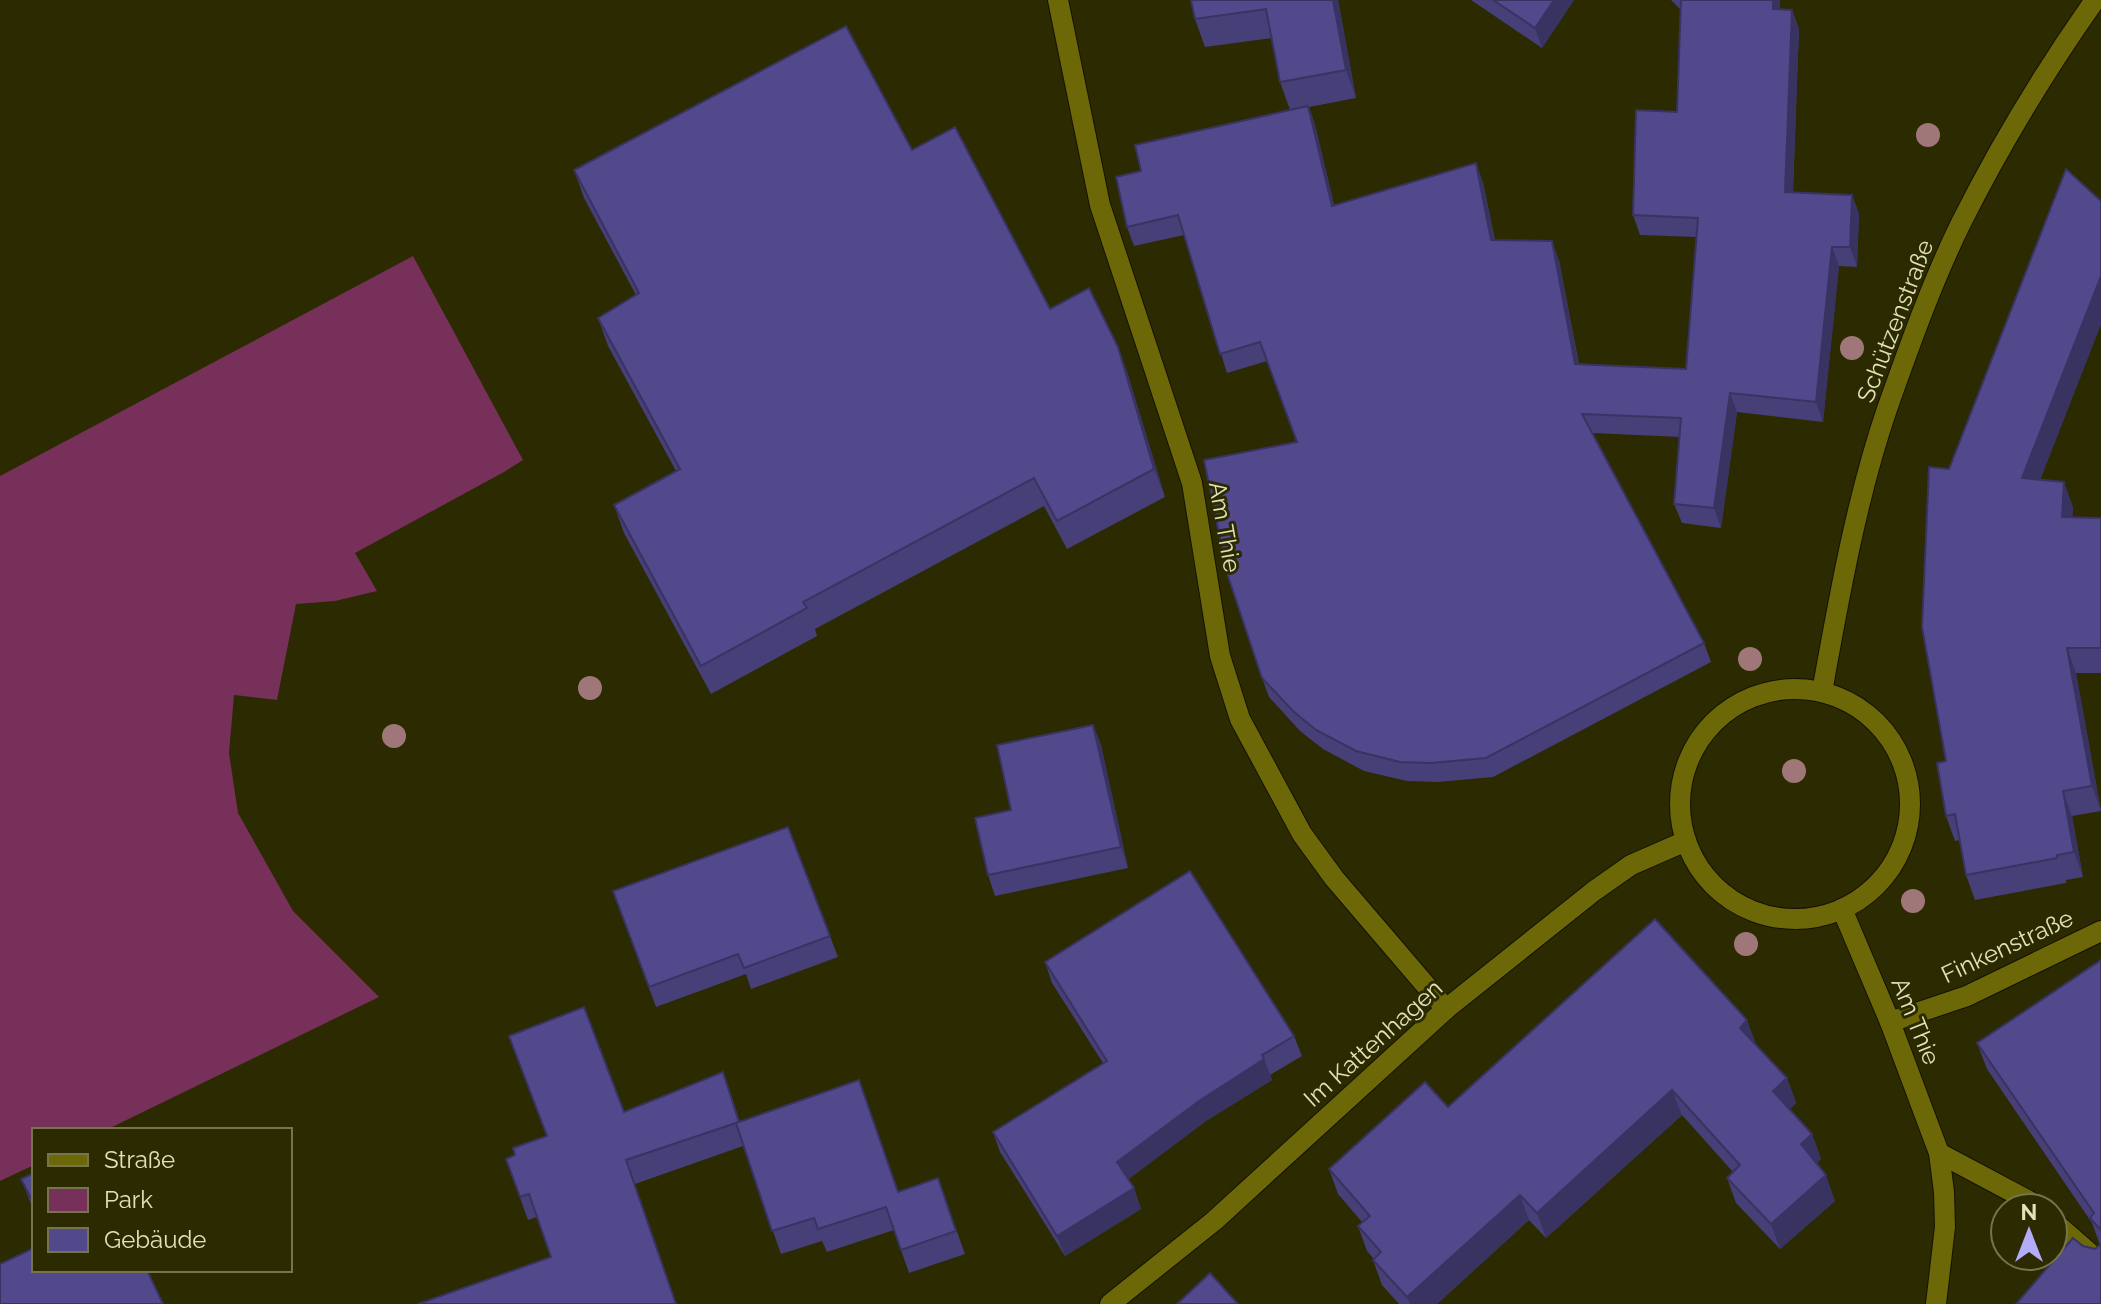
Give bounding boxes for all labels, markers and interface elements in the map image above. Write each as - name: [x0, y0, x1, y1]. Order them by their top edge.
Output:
- street label: Schützenstraße: [1851, 235, 1939, 407]
- street label: Am Thie: [1203, 479, 1247, 575]
- street label: Finkenstraße: [1937, 903, 2077, 989]
- street label: Im Kattenhagen: [1298, 973, 1448, 1113]
- street label: Am Thie: [1885, 973, 1947, 1069]
- legend: [32, 1128, 292, 1272]
- text: Straße: [104, 1145, 175, 1174]
- text: Park: [104, 1185, 153, 1214]
- north arrow: [1989, 1192, 2069, 1272]
- text: N: [2021, 1199, 2037, 1225]
- text: Gebäude: [104, 1225, 206, 1254]

